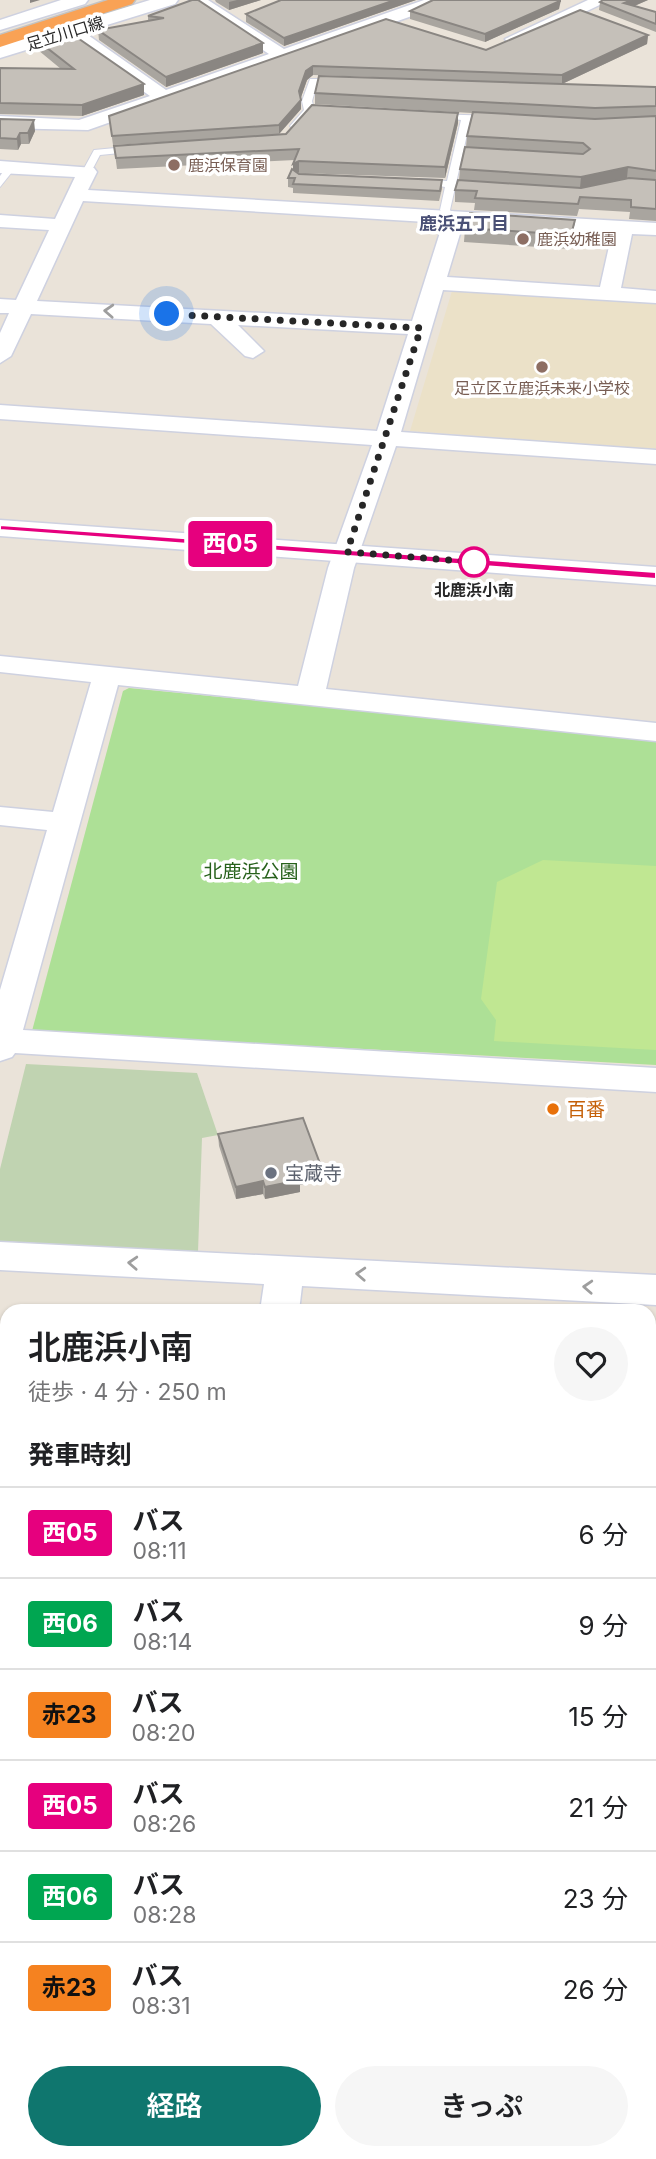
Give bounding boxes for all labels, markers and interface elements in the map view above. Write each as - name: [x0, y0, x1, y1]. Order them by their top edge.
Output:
- street label: 足立川口線: [24, 12, 106, 54]
- place label: 鹿浜保育園: [188, 155, 268, 175]
- marker: 鹿浜保育園: [166, 157, 182, 173]
- district label: 鹿浜五丁目: [419, 213, 509, 234]
- place label: 鹿浜幼稚園: [537, 229, 617, 249]
- marker: 鹿浜幼稚園: [515, 231, 531, 247]
- your location: [149, 296, 184, 331]
- one-way arrow: [103, 304, 114, 319]
- marker: 足立区立鹿浜未来小学校: [534, 359, 550, 375]
- place label: 足立区立鹿浜未来小学校: [454, 378, 630, 398]
- line badge: 西05: [190, 521, 270, 567]
- text: 西05: [202, 529, 258, 558]
- marker: 北鹿浜小南: [459, 547, 489, 577]
- place label: 北鹿浜小南: [434, 580, 514, 600]
- park label: 北鹿浜公園: [203, 860, 299, 883]
- place label: 百番: [567, 1098, 605, 1121]
- marker: 百番: [545, 1101, 561, 1117]
- place label: 宝蔵寺: [285, 1162, 342, 1185]
- marker: 宝蔵寺: [263, 1165, 279, 1181]
- one-way arrow: [128, 1255, 139, 1270]
- one-way arrow: [355, 1267, 366, 1282]
- one-way arrow: [582, 1279, 593, 1294]
- text: 北鹿浜小南: [28, 1327, 193, 1367]
- button: heart: [554, 1327, 628, 1401]
- text: 徒歩 · 4 分 · 250 m: [28, 1378, 227, 1406]
- text: 発車時刻: [28, 1439, 132, 1470]
- text: バス: [133, 1505, 185, 1536]
- text: 西05: [42, 1518, 98, 1547]
- text: 6 分: [579, 1519, 628, 1550]
- text: 08:11: [133, 1537, 187, 1565]
- text: バス: [133, 1596, 185, 1627]
- text: 西06: [42, 1609, 98, 1638]
- text: 9 分: [579, 1610, 628, 1641]
- text: 08:14: [133, 1628, 192, 1656]
- text: バス: [132, 1687, 184, 1718]
- text: 赤23: [42, 1700, 97, 1729]
- text: 15 分: [568, 1701, 628, 1732]
- text: 08:20: [132, 1719, 196, 1747]
- text: バス: [133, 1778, 185, 1809]
- text: 西05: [42, 1791, 98, 1820]
- text: 21 分: [568, 1792, 628, 1823]
- text: 08:26: [133, 1810, 196, 1838]
- text: バス: [133, 1869, 185, 1900]
- text: 西06: [42, 1882, 98, 1911]
- text: 23 分: [563, 1883, 628, 1914]
- text: 08:28: [133, 1901, 196, 1929]
- text: バス: [132, 1960, 184, 1991]
- text: 赤23: [42, 1973, 97, 2002]
- text: 26 分: [563, 1974, 628, 2005]
- text: 08:31: [132, 1992, 191, 2020]
- button: 経路: [28, 2066, 321, 2146]
- button: きっぷ: [335, 2066, 628, 2146]

